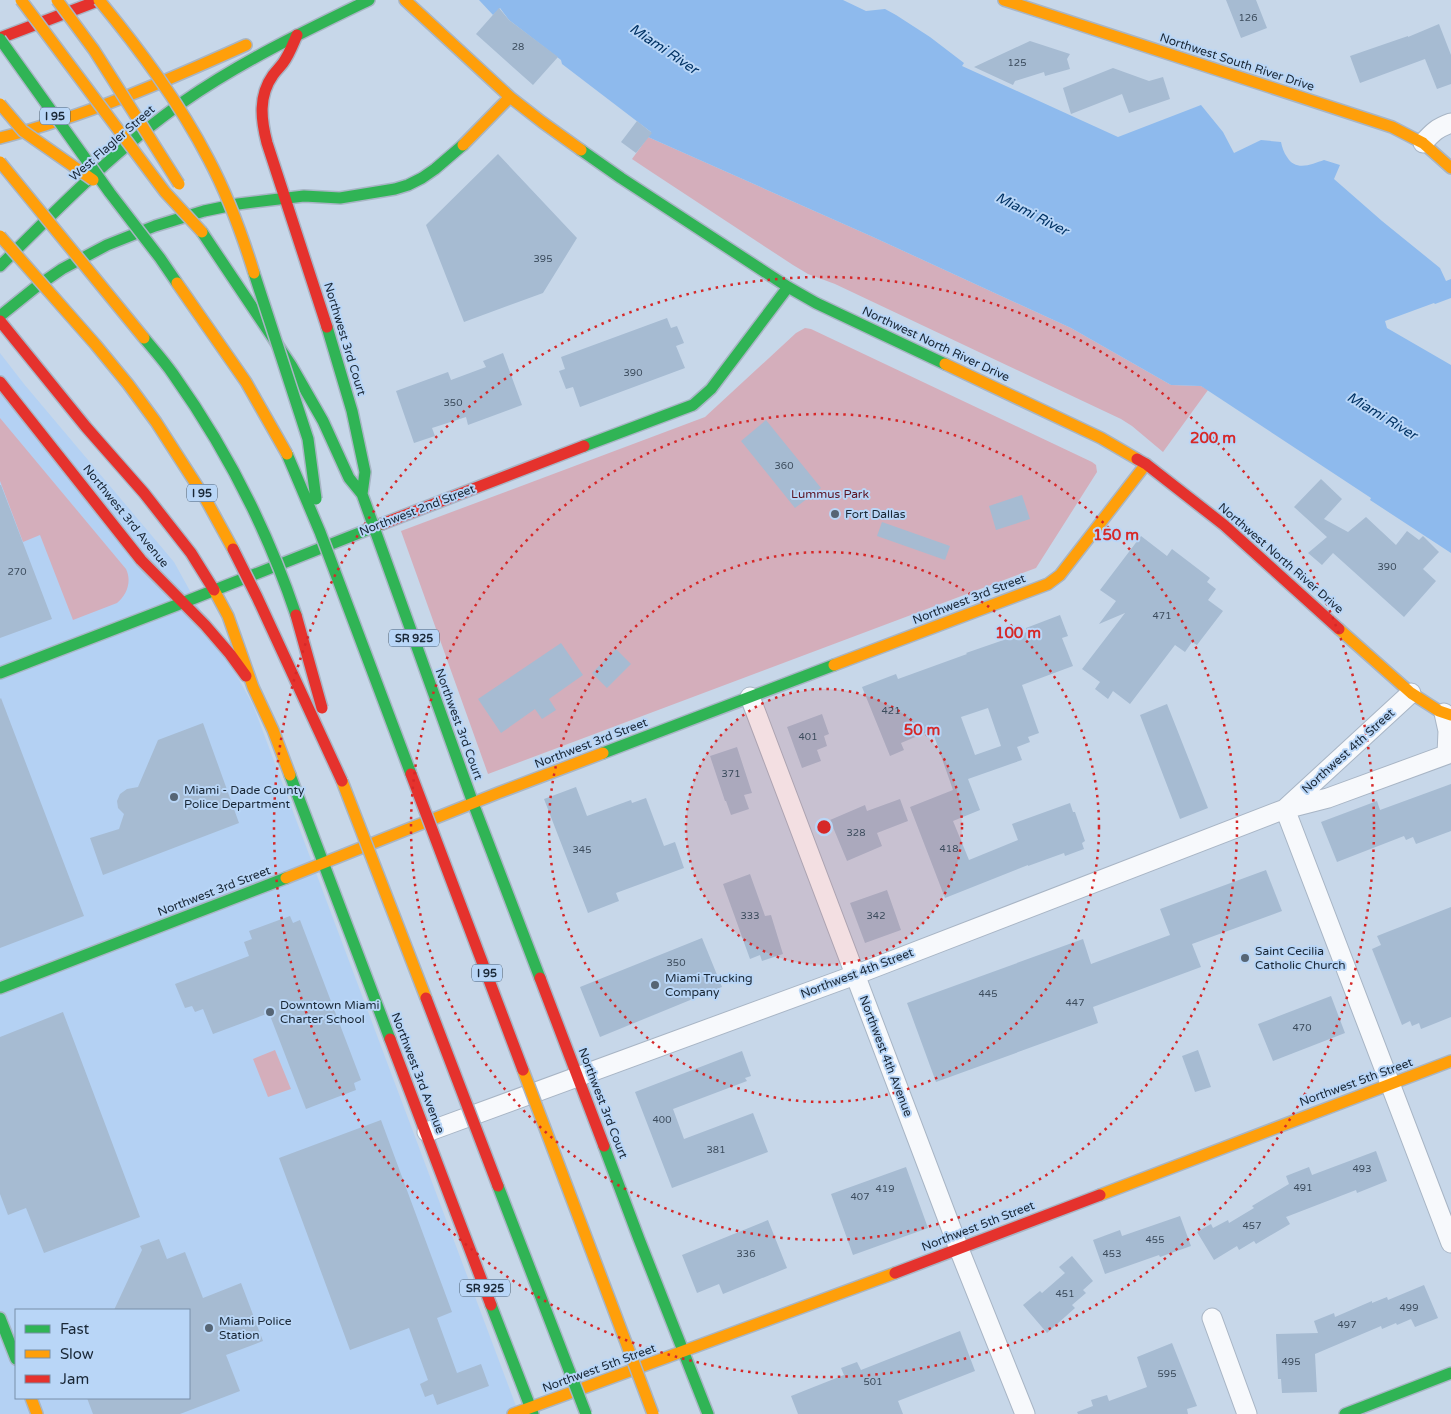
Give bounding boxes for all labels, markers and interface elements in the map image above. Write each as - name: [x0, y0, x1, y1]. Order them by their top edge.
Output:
- house number: 126: [1239, 12, 1257, 24]
- water label: Miami River: [627, 20, 703, 79]
- street label: Northwest South River Drive: [1158, 30, 1316, 94]
- house number: 28: [512, 41, 524, 53]
- house number: 125: [1008, 57, 1026, 69]
- street label: West Flagler Street: [67, 102, 158, 184]
- road number: I 95: [40, 108, 70, 124]
- water label: Miami River: [993, 189, 1072, 240]
- house number: 395: [534, 253, 552, 265]
- street label: Northwest 3rd Court: [321, 281, 369, 398]
- street label: Northwest North River Drive: [860, 304, 1012, 384]
- house number: 390: [624, 367, 642, 379]
- water label: Miami River: [1344, 388, 1422, 444]
- house number: 350: [444, 397, 462, 409]
- text: 200 m: [1190, 429, 1236, 447]
- house number: 360: [775, 460, 793, 472]
- street label: Northwest 3rd Avenue: [80, 462, 172, 570]
- street label: Northwest 2nd Street: [357, 481, 477, 539]
- road number: I 95: [187, 484, 217, 502]
- park label: Lummus Park: [791, 487, 869, 501]
- street label: Northwest North River Drive: [1216, 500, 1347, 616]
- place label: Fort Dallas: [845, 507, 906, 521]
- marker: Fort Dallas: [829, 508, 841, 520]
- text: 150 m: [1093, 526, 1139, 544]
- house number: 390: [1378, 561, 1396, 573]
- house number: 270: [8, 566, 26, 578]
- street label: Northwest 3rd Street: [911, 571, 1028, 627]
- house number: 471: [1153, 610, 1171, 622]
- text: 100 m: [995, 624, 1041, 642]
- road number: SR 925: [389, 630, 439, 646]
- street label: Northwest 3rd Court: [432, 666, 486, 782]
- house number: 421: [882, 705, 900, 717]
- street label: Northwest 4th Street: [1299, 706, 1397, 796]
- street label: Northwest 3rd Street: [533, 715, 650, 771]
- text: 50 m: [904, 721, 940, 739]
- house number: 401: [799, 731, 817, 743]
- house number: 371: [722, 768, 740, 780]
- place label: Miami - Dade County Police Department: [184, 783, 305, 811]
- marker: Miami - Dade County Police Department: [168, 791, 180, 803]
- centre of rings: [815, 818, 833, 836]
- house number: 328: [847, 827, 865, 839]
- house number: 418: [940, 843, 958, 855]
- house number: 345: [573, 844, 591, 856]
- street label: Northwest 3rd Street: [156, 863, 273, 919]
- house number: 333: [741, 910, 759, 922]
- house number: 342: [867, 910, 885, 922]
- place label: Saint Cecilia Catholic Church: [1255, 944, 1346, 972]
- street label: Northwest 4th Street: [799, 945, 916, 1001]
- marker: Saint Cecilia Catholic Church: [1239, 952, 1251, 964]
- house number: 350: [667, 957, 685, 969]
- road number: I 95: [472, 964, 502, 981]
- place label: Miami Trucking Company: [665, 971, 753, 999]
- marker: Miami Trucking Company: [649, 979, 661, 991]
- house number: 445: [979, 988, 997, 1000]
- street label: Northwest 4th Avenue: [856, 994, 916, 1119]
- house number: 447: [1066, 997, 1084, 1009]
- place label: Downtown Miami Charter School: [280, 998, 380, 1026]
- marker: Downtown Miami Charter School: [264, 1006, 276, 1018]
- street label: Northwest 3rd Avenue: [388, 1011, 448, 1136]
- house number: 470: [1293, 1022, 1311, 1034]
- street label: Northwest 3rd Court: [575, 1046, 631, 1161]
- street label: Northwest 5th Street: [1297, 1055, 1415, 1109]
- house number: 400: [653, 1114, 671, 1126]
- house number: 381: [707, 1144, 725, 1156]
- house number: 493: [1353, 1163, 1371, 1175]
- house number: 491: [1294, 1182, 1312, 1194]
- house number: 419: [876, 1183, 894, 1195]
- house number: 407: [851, 1191, 869, 1203]
- street label: Northwest 5th Street: [920, 1198, 1037, 1254]
- house number: 457: [1243, 1220, 1261, 1232]
- house number: 455: [1146, 1234, 1164, 1246]
- house number: 336: [737, 1248, 755, 1260]
- house number: 453: [1103, 1248, 1121, 1260]
- road number: SR 925: [460, 1280, 510, 1296]
- house number: 451: [1056, 1288, 1074, 1300]
- house number: 499: [1400, 1302, 1418, 1314]
- legend: [15, 1309, 190, 1399]
- place label: Miami Police Station: [219, 1314, 292, 1342]
- house number: 497: [1338, 1319, 1356, 1331]
- text: Fast: [60, 1320, 90, 1338]
- marker: Miami Police Station: [203, 1322, 215, 1334]
- street label: Northwest 5th Street: [540, 1341, 658, 1395]
- text: Slow: [60, 1345, 94, 1363]
- house number: 495: [1282, 1356, 1300, 1368]
- house number: 595: [1158, 1368, 1176, 1380]
- text: Jam: [60, 1370, 89, 1388]
- house number: 501: [864, 1376, 882, 1388]

